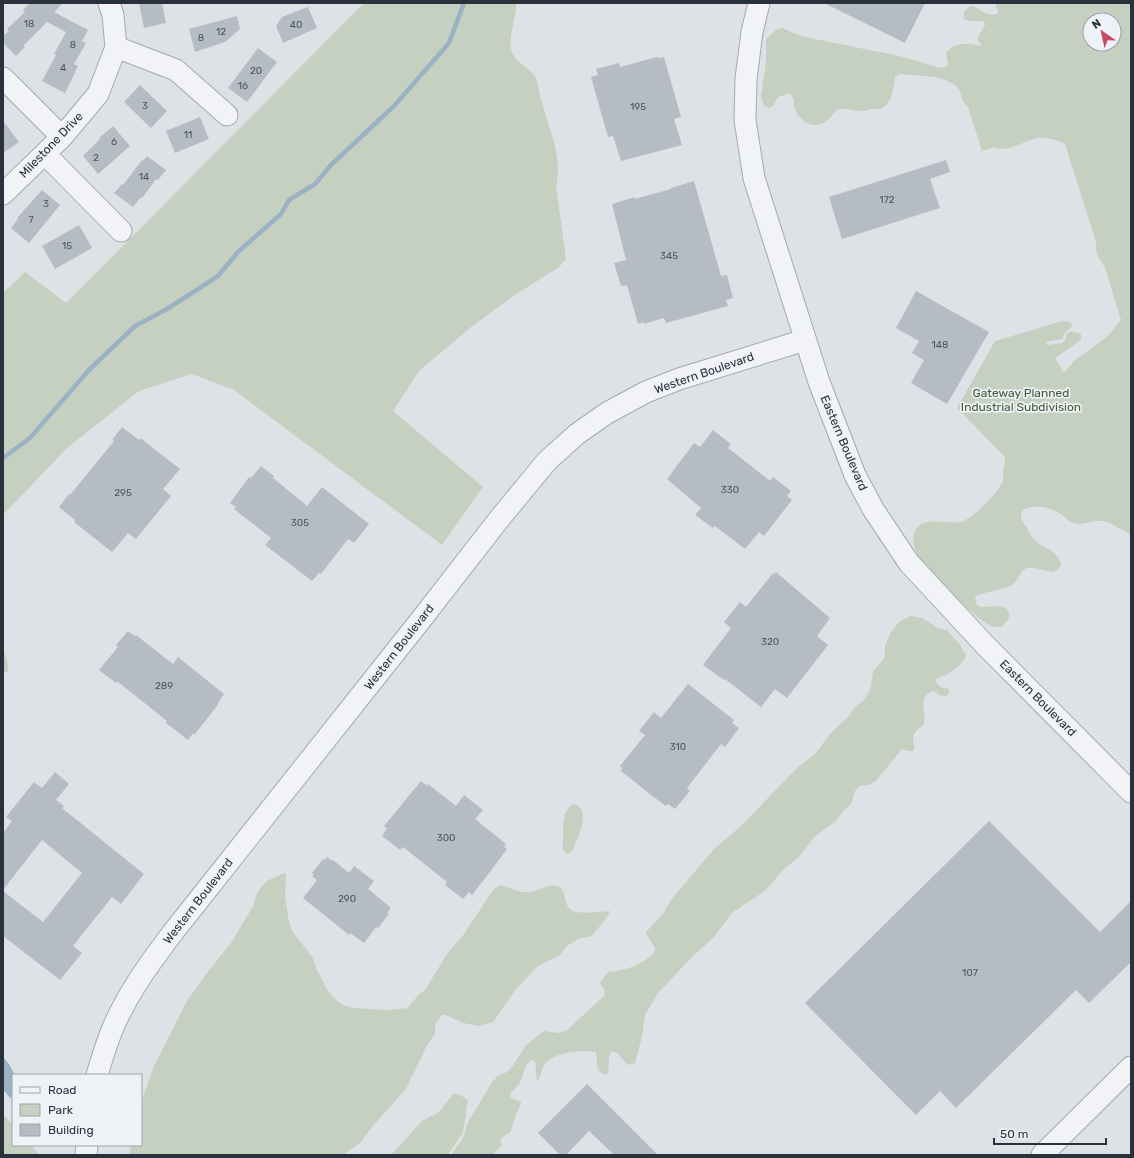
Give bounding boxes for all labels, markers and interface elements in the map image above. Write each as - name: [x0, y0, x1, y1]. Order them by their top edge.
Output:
- north arrow: [1082, 12, 1122, 52]
- text: N: [1090, 16, 1104, 32]
- house number: 18: [24, 18, 34, 30]
- house number: 40: [290, 19, 302, 31]
- house number: 12: [216, 26, 226, 38]
- house number: 8: [198, 32, 204, 44]
- house number: 8: [70, 39, 76, 51]
- house number: 4: [60, 62, 66, 74]
- house number: 20: [250, 65, 262, 77]
- house number: 16: [238, 80, 248, 92]
- house number: 3: [142, 100, 148, 112]
- house number: 195: [630, 101, 646, 113]
- street label: Milestone Drive: [16, 109, 86, 181]
- house number: 11: [184, 129, 192, 141]
- house number: 6: [111, 136, 117, 148]
- house number: 2: [93, 152, 99, 164]
- house number: 14: [139, 171, 149, 183]
- house number: 172: [879, 194, 895, 206]
- house number: 3: [43, 198, 49, 210]
- house number: 7: [28, 214, 34, 226]
- house number: 15: [62, 240, 72, 252]
- house number: 345: [660, 250, 678, 262]
- house number: 148: [932, 339, 948, 351]
- street label: Western Boulevard: [652, 349, 756, 397]
- park label: Gateway Planned Industrial Subdivision: [961, 386, 1081, 414]
- street label: Eastern Boulevard: [818, 393, 870, 493]
- house number: 330: [721, 484, 739, 496]
- house number: 295: [114, 487, 132, 499]
- house number: 305: [291, 517, 309, 529]
- street label: Western Boulevard: [361, 602, 437, 692]
- house number: 320: [761, 636, 779, 648]
- street label: Eastern Boulevard: [997, 657, 1079, 739]
- house number: 289: [155, 680, 173, 692]
- house number: 310: [670, 741, 686, 753]
- house number: 300: [437, 832, 455, 844]
- street label: Western Boulevard: [160, 856, 236, 946]
- house number: 290: [338, 893, 356, 905]
- house number: 107: [962, 967, 978, 979]
- legend: [12, 1074, 142, 1146]
- text: Road: [48, 1083, 76, 1097]
- text: Park: [48, 1103, 74, 1117]
- scale bar: [994, 1120, 1106, 1146]
- text: Building: [48, 1123, 94, 1137]
- text: 50 m: [1000, 1127, 1028, 1141]

